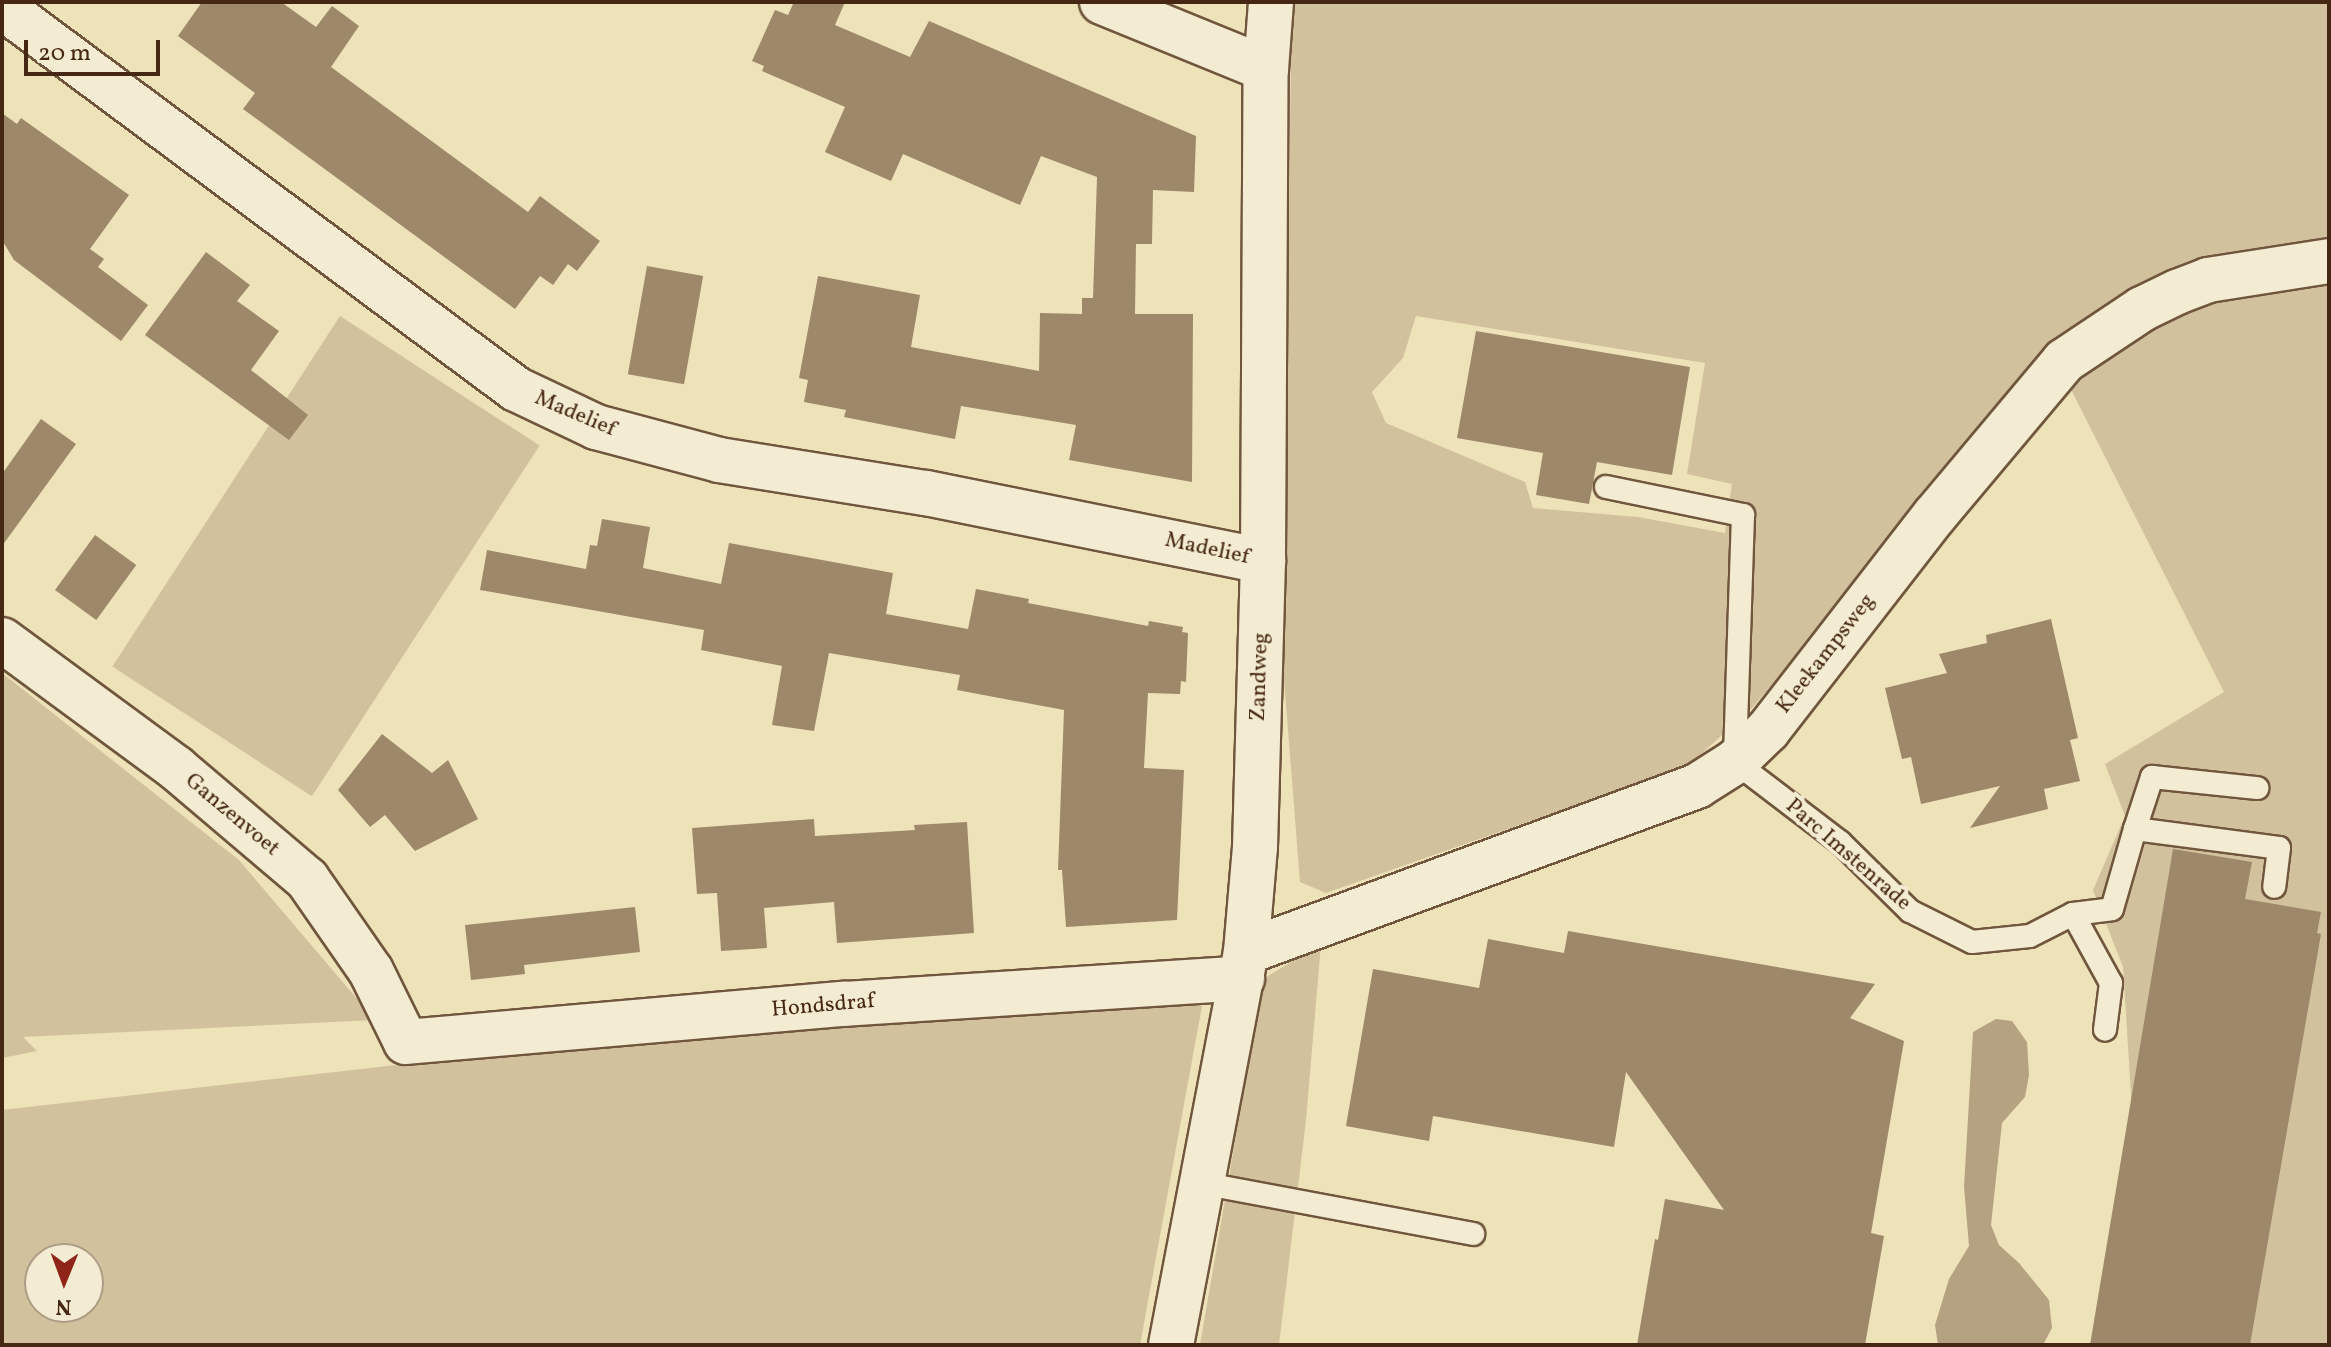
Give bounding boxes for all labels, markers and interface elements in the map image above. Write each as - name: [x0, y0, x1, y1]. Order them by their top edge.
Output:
- scale bar: [28, 24, 164, 74]
- text: 20 m: [38, 37, 91, 71]
- street label: Madelief: [531, 385, 619, 443]
- street label: Madelief: [1162, 527, 1252, 571]
- street label: Kleekampsweg: [1771, 589, 1881, 719]
- street label: Zandweg: [1245, 632, 1275, 722]
- street label: Ganzenvoet: [179, 768, 285, 862]
- street label: Parc Imstenrade: [1780, 793, 1916, 917]
- street label: Hondsdraf: [770, 988, 876, 1024]
- north arrow: [24, 1243, 104, 1323]
- text: N: [55, 1290, 72, 1321]

